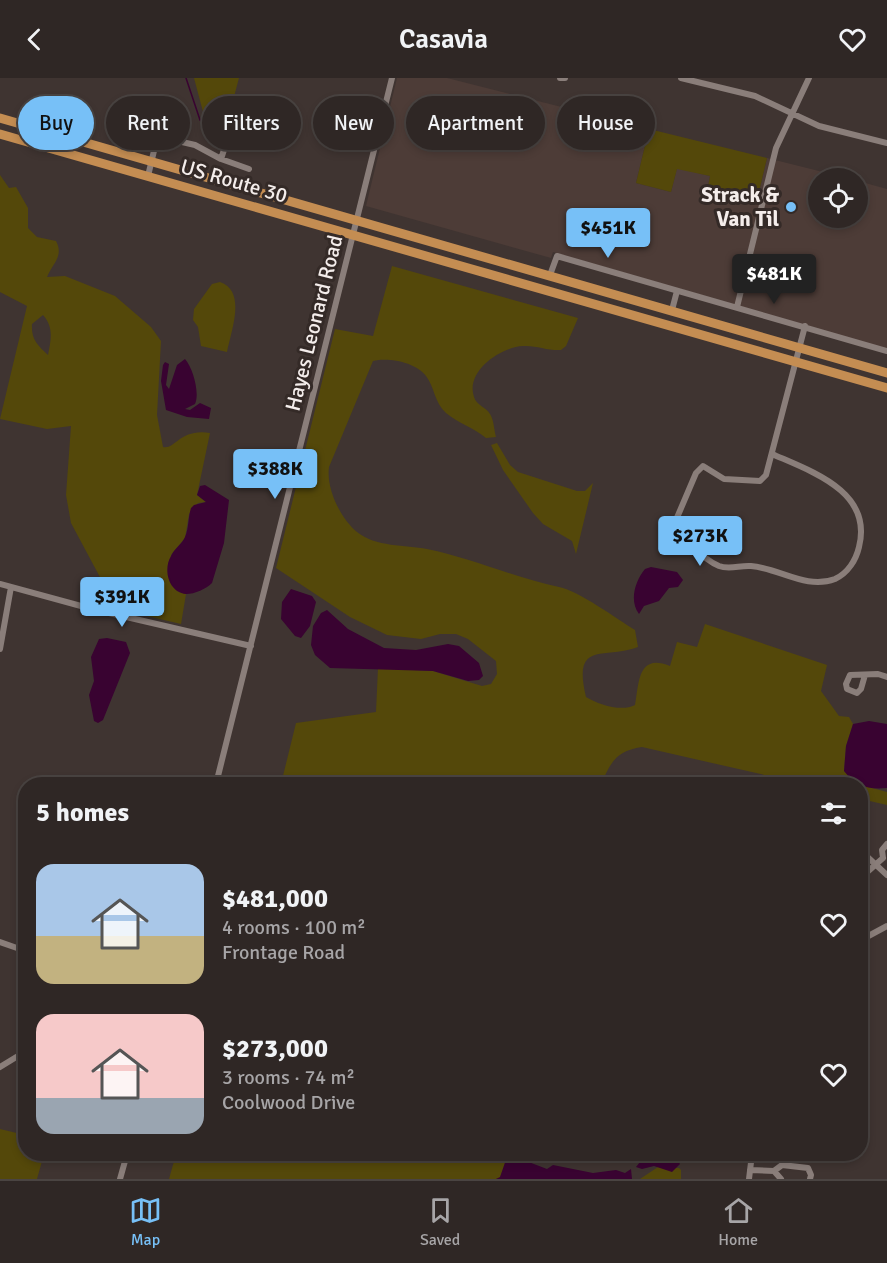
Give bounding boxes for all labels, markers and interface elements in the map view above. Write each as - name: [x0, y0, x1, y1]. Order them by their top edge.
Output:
- icon: back: [18, 23, 51, 56]
- text: Casavia: [399, 23, 488, 56]
- icon: heart: [836, 23, 869, 56]
- chip: Buy: [18, 96, 94, 150]
- chip: Rent: [106, 96, 190, 150]
- chip: Filters: [202, 96, 301, 150]
- chip: New: [313, 96, 394, 150]
- chip: Apartment: [406, 96, 545, 150]
- chip: House: [557, 96, 655, 150]
- street label: US Route 30: [178, 153, 290, 209]
- map controls: [808, 168, 868, 228]
- button: locate: [808, 168, 868, 228]
- place label: Strack & Van Til: [701, 182, 779, 232]
- marker: Strack & Van Til: [784, 200, 798, 214]
- pin: $451K: [566, 208, 650, 259]
- text: $451K: [580, 215, 636, 240]
- street label: Hayes Leonard Road: [280, 232, 348, 414]
- pin: $481K: [732, 254, 816, 305]
- text: $481K: [746, 261, 802, 286]
- pin: $388K: [233, 449, 317, 500]
- text: $388K: [247, 456, 303, 481]
- pin: $273K: [658, 516, 742, 567]
- text: $273K: [672, 523, 728, 548]
- pin: $391K: [80, 577, 164, 628]
- text: $391K: [94, 584, 150, 609]
- text: 5 homes: [36, 797, 129, 829]
- icon: filters: [817, 797, 850, 830]
- text: $481,000: [222, 883, 328, 915]
- icon: home: [84, 888, 156, 960]
- icon: heart: [817, 908, 850, 941]
- text: 4 rooms · 100 m²: [222, 915, 366, 940]
- text: Frontage Road: [222, 940, 345, 965]
- text: $273,000: [222, 1033, 328, 1065]
- icon: home: [84, 1038, 156, 1110]
- icon: heart: [817, 1058, 850, 1091]
- text: 3 rooms · 74 m²: [222, 1065, 355, 1090]
- text: Coolwood Drive: [222, 1090, 355, 1115]
- tab: Map: [129, 1194, 162, 1250]
- tab: Saved: [420, 1194, 460, 1250]
- tab: Home: [718, 1194, 758, 1250]

